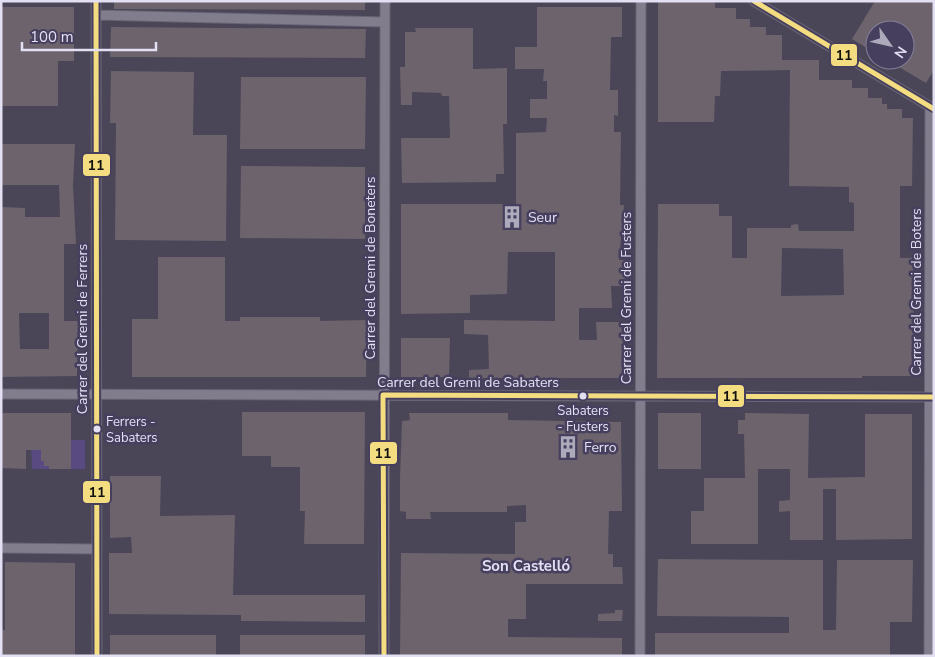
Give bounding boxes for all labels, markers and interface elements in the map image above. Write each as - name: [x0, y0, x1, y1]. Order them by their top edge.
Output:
- scale bar: [22, 20, 156, 52]
- north arrow: [865, 20, 915, 70]
- text: 100 m: [30, 27, 74, 47]
- text: N: [890, 42, 911, 62]
- line badge: 11: [830, 43, 858, 67]
- text: 11: [836, 46, 852, 65]
- line badge: 11: [82, 153, 111, 177]
- text: 11: [88, 156, 104, 175]
- street label: Carrer del Gremi de Boneters: [361, 176, 380, 360]
- building icon: Seur: [499, 204, 525, 230]
- place label: Seur: [528, 208, 557, 227]
- street label: Carrer del Gremi de Boters: [907, 208, 926, 376]
- street label: Carrer del Gremi de Fusters: [617, 211, 636, 384]
- street label: Carrer del Gremi de Ferrers: [73, 244, 92, 414]
- street label: Carrer del Gremi de Sabaters: [377, 373, 559, 392]
- line badge: 11: [717, 384, 745, 408]
- text: 11: [723, 387, 739, 406]
- marker: Sabaters - Fusters: [578, 391, 588, 401]
- place label: Sabaters - Fusters: [557, 402, 609, 436]
- place label: Ferrers - Sabaters: [106, 413, 158, 447]
- marker: Ferrers - Sabaters: [92, 424, 102, 434]
- building icon: Ferro: [555, 434, 581, 460]
- place label: Ferro: [584, 438, 617, 457]
- line badge: 11: [369, 441, 398, 465]
- text: 11: [375, 444, 391, 463]
- line badge: 11: [82, 480, 111, 504]
- text: 11: [89, 483, 105, 502]
- district label: Son Castelló: [482, 556, 570, 576]

